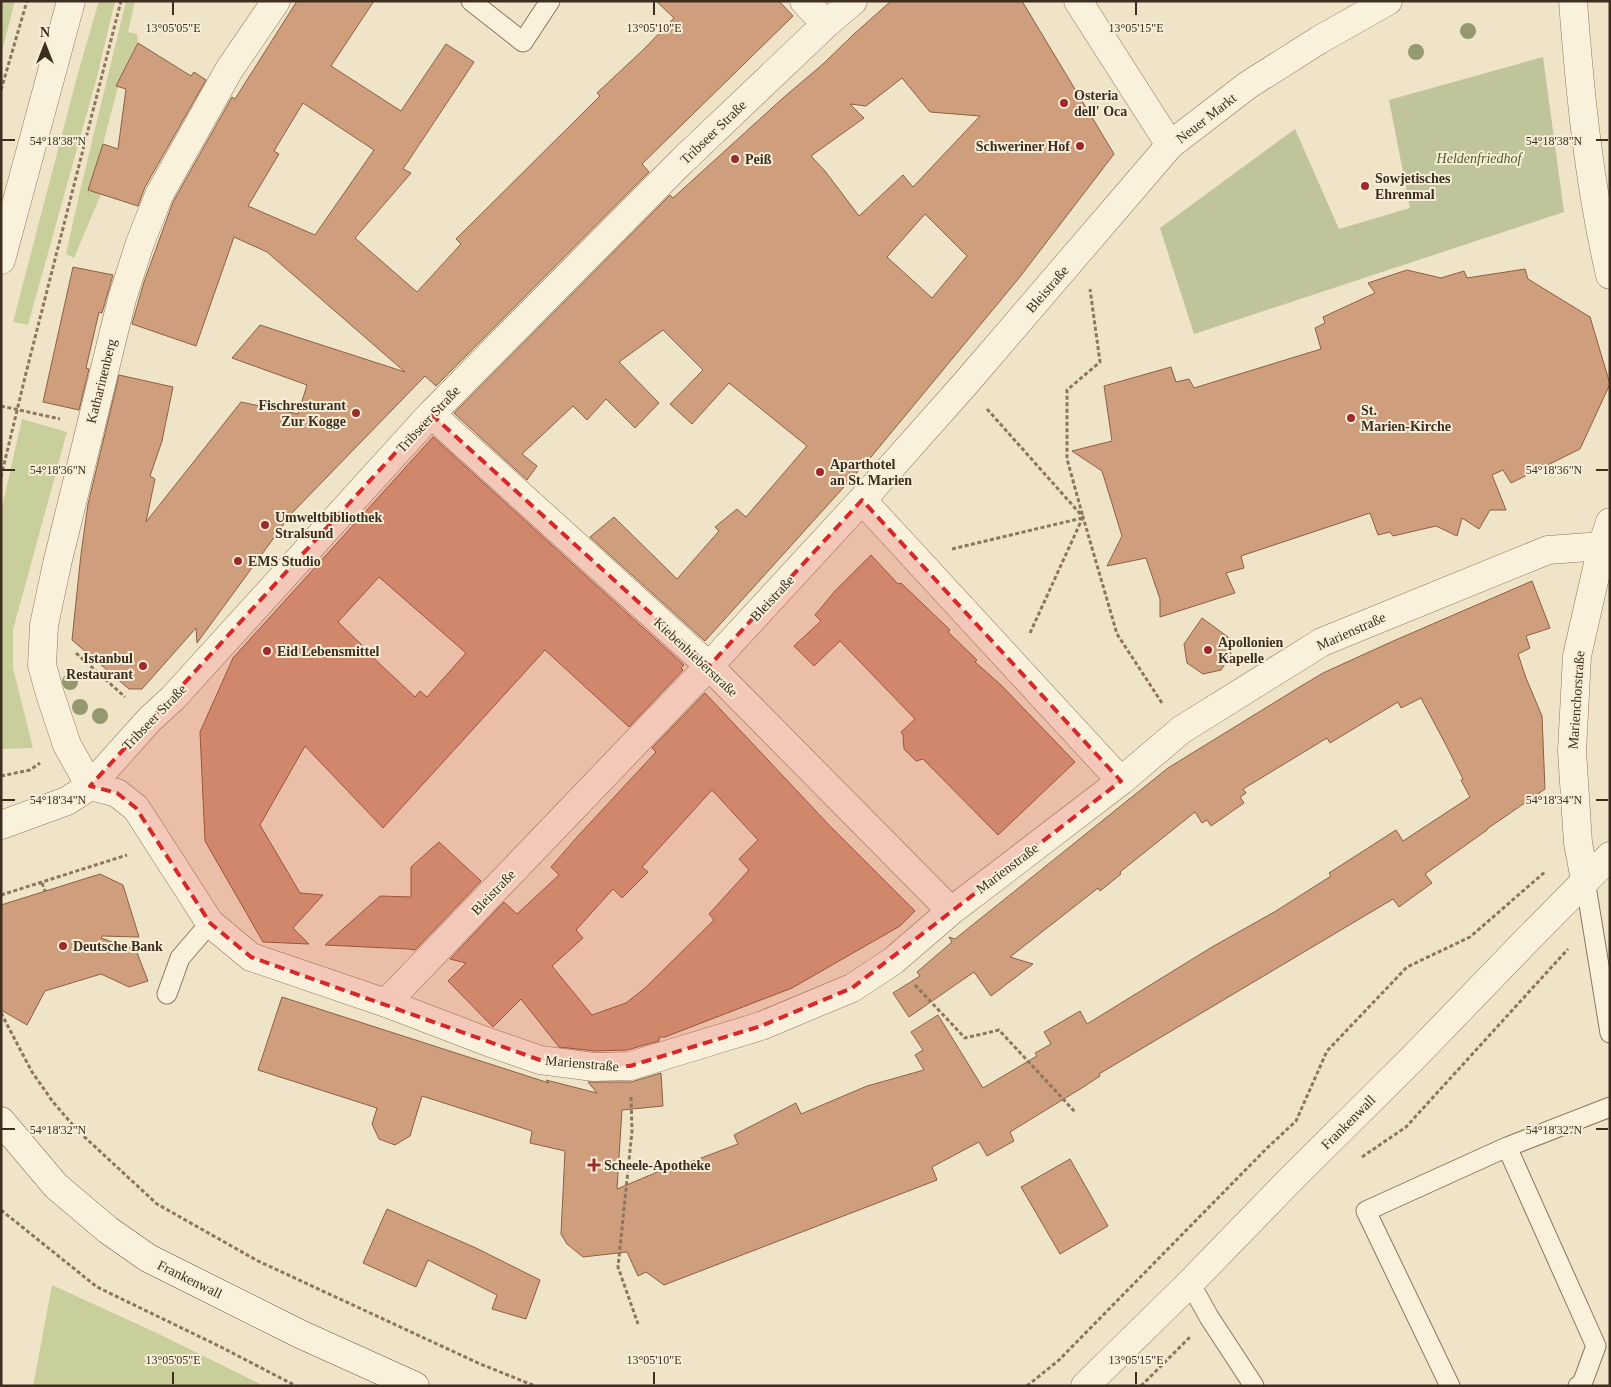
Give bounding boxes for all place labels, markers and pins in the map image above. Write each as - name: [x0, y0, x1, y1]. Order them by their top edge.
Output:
- place label: Osteria dell' Oca: [1074, 88, 1127, 119]
- marker: Osteria dell' Oca: [1058, 97, 1070, 109]
- place label: Schweriner Hof: [976, 139, 1070, 154]
- marker: Schweriner Hof: [1074, 140, 1086, 152]
- place label: Peiß: [745, 152, 772, 167]
- marker: Peiß: [729, 153, 741, 165]
- place label: Sowjetisches Ehrenmal: [1375, 171, 1451, 202]
- marker: Sowjetisches Ehrenmal: [1359, 180, 1371, 192]
- place label: Fischresturant Zur Kogge: [258, 398, 346, 429]
- place label: St. Marien-Kirche: [1361, 403, 1451, 434]
- marker: Fischresturant Zur Kogge: [350, 407, 362, 419]
- marker: St. Marien-Kirche: [1345, 412, 1357, 424]
- place label: Aparthotel an St. Marien: [830, 457, 912, 488]
- marker: Aparthotel an St. Marien: [814, 466, 826, 478]
- place label: Umweltbibliothek Stralsund: [275, 510, 383, 541]
- marker: Umweltbibliothek Stralsund: [259, 519, 271, 531]
- place label: EMS Studio: [248, 554, 321, 569]
- marker: EMS Studio: [232, 555, 244, 567]
- place label: Apollonien Kapelle: [1218, 635, 1284, 666]
- place label: Eid Lebensmittel: [277, 644, 379, 659]
- marker: Apollonien Kapelle: [1202, 644, 1214, 656]
- marker: Eid Lebensmittel: [261, 645, 273, 657]
- place label: Istanbul Restaurant: [66, 651, 133, 682]
- marker: Istanbul Restaurant: [137, 660, 149, 672]
- place label: Deutsche Bank: [73, 939, 163, 954]
- marker: Deutsche Bank: [57, 940, 69, 952]
- place label: Scheele-Apotheke: [604, 1158, 711, 1173]
- marker: Scheele-Apotheke: [588, 1159, 600, 1171]

